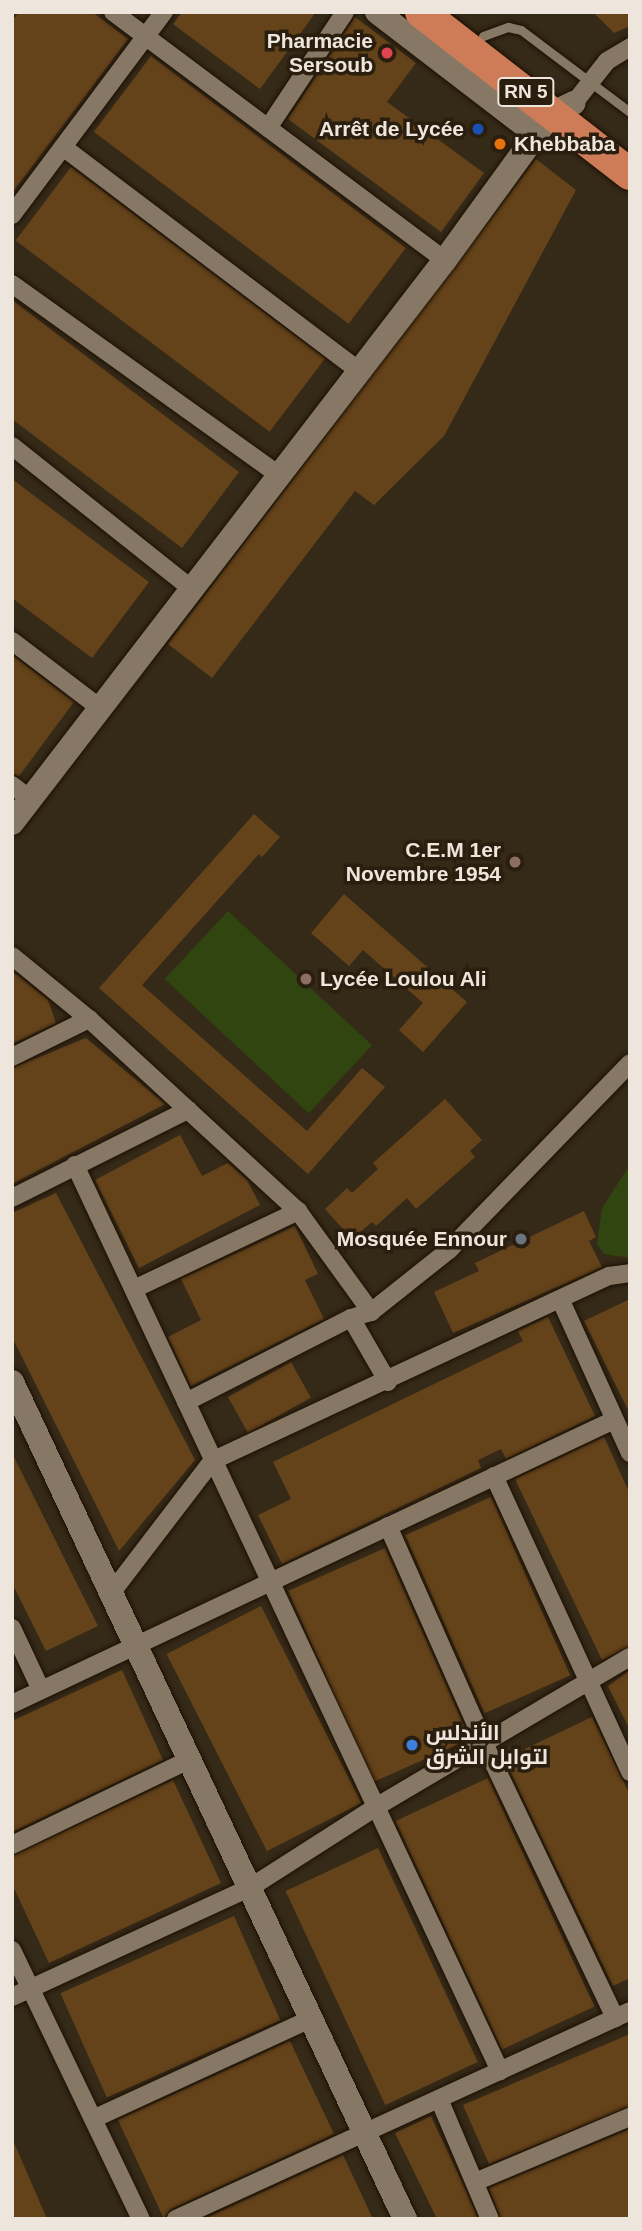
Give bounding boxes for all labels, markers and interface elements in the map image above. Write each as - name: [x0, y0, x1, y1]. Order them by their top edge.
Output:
- place label: Pharmacie Sersoub: [267, 28, 373, 78]
- marker: Pharmacie Sersoub: [379, 45, 395, 61]
- road number: RN 5: [496, 76, 556, 108]
- place label: Arrêt de Lycée: [319, 116, 464, 142]
- marker: Arrêt de Lycée: [470, 121, 486, 137]
- place label: Khebbaba: [514, 131, 616, 157]
- marker: Khebbaba: [492, 136, 508, 152]
- place label: C.E.M 1er Novembre 1954: [346, 837, 501, 887]
- marker: C.E.M 1er Novembre 1954: [507, 854, 523, 870]
- place label: Lycée Loulou Ali: [320, 966, 487, 992]
- marker: Lycée Loulou Ali: [298, 971, 314, 987]
- place label: Mosquée Ennour: [337, 1226, 507, 1252]
- marker: Mosquée Ennour: [513, 1231, 529, 1247]
- place label: الأندلس لتوابل الشرق: [426, 1720, 548, 1770]
- marker: الأندلس لتوابل الشرق: [404, 1737, 420, 1753]

